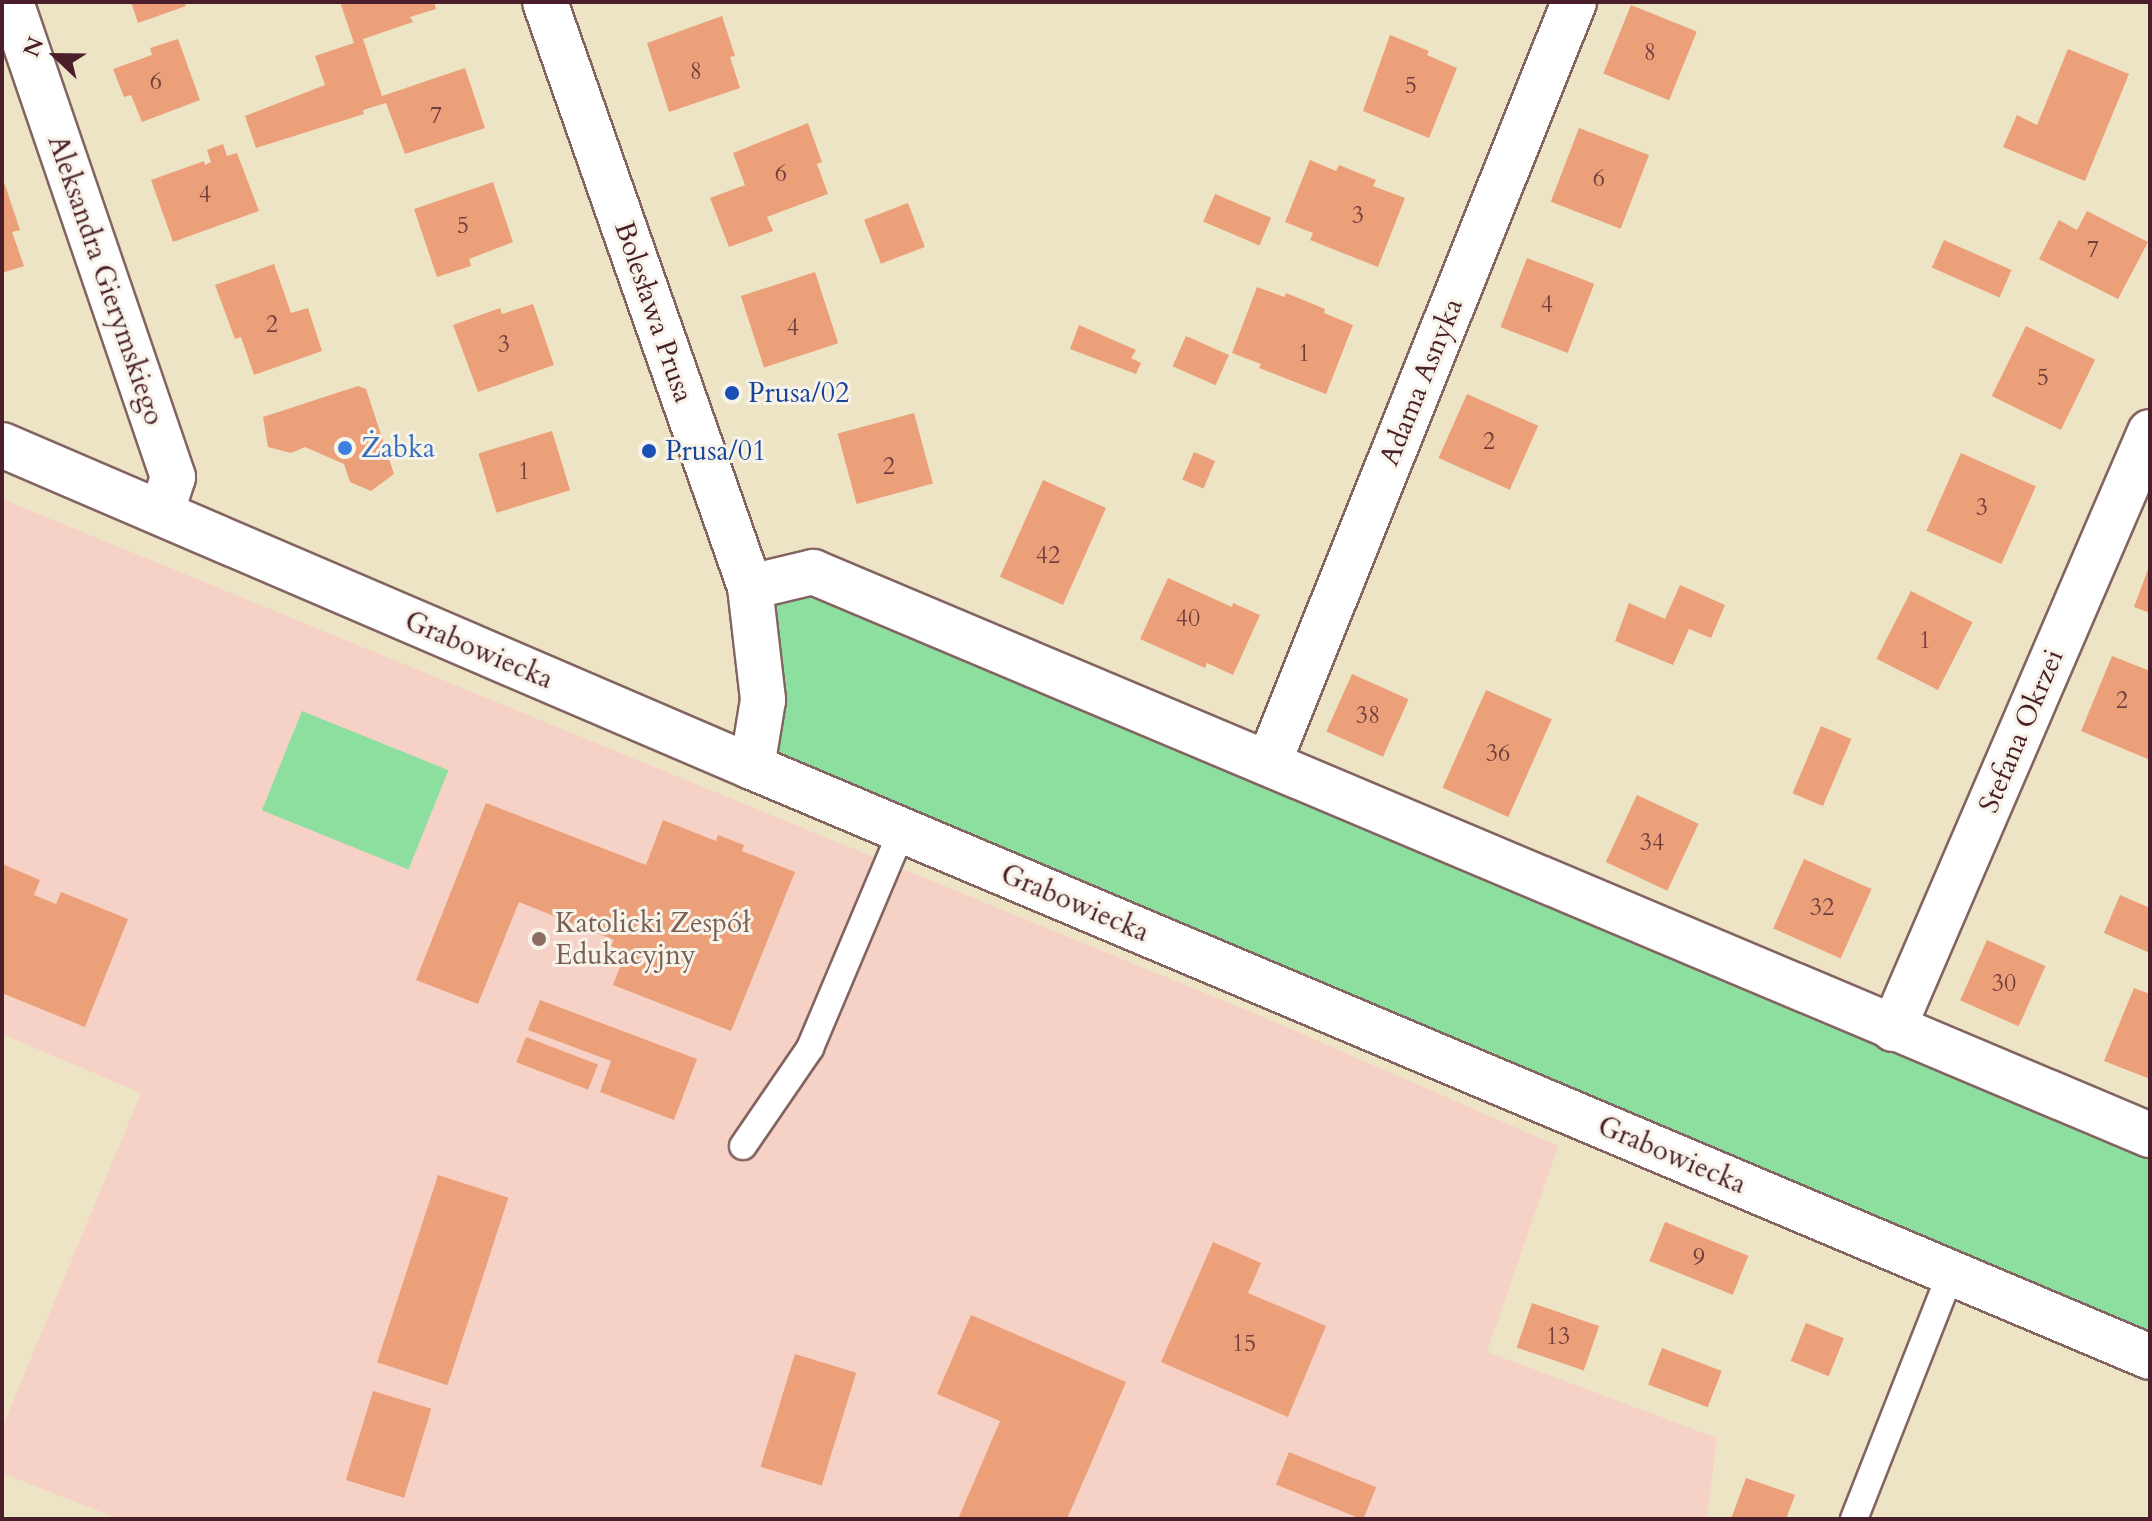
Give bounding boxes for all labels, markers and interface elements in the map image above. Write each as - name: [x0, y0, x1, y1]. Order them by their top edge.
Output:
- north arrow: [16, 16, 96, 96]
- text: N: [16, 33, 51, 61]
- house number: 8: [1644, 39, 1656, 67]
- house number: 8: [690, 58, 702, 86]
- house number: 6: [150, 68, 162, 96]
- house number: 5: [1405, 72, 1417, 100]
- house number: 7: [430, 102, 442, 130]
- street label: Aleksandra Gierymskiego: [41, 131, 171, 429]
- house number: 6: [775, 160, 787, 188]
- house number: 6: [1593, 165, 1605, 193]
- house number: 4: [199, 181, 211, 209]
- house number: 3: [1352, 202, 1364, 230]
- house number: 5: [457, 212, 469, 240]
- street label: Bolesława Prusa: [607, 217, 701, 407]
- house number: 7: [2087, 236, 2099, 264]
- house number: 4: [1541, 291, 1553, 319]
- street label: Adama Asnyka: [1372, 294, 1470, 470]
- house number: 2: [266, 311, 278, 339]
- house number: 4: [787, 314, 799, 342]
- house number: 3: [498, 331, 510, 359]
- house number: 1: [1298, 340, 1310, 368]
- house number: 5: [2037, 364, 2049, 392]
- place label: Prusa/02: [748, 376, 849, 410]
- marker: Prusa/02: [723, 384, 741, 402]
- house number: 2: [1483, 428, 1495, 456]
- place label: Żabka: [361, 431, 435, 465]
- place label: Prusa/01: [665, 434, 766, 468]
- marker: Żabka: [336, 439, 354, 457]
- marker: Prusa/01: [640, 442, 658, 460]
- house number: 2: [883, 453, 895, 481]
- house number: 1: [518, 458, 530, 486]
- house number: 3: [1976, 494, 1988, 522]
- house number: 42: [1036, 542, 1060, 570]
- street label: Grabowiecka: [400, 604, 558, 696]
- house number: 40: [1176, 605, 1200, 633]
- house number: 1: [1919, 627, 1931, 655]
- street label: Stefana Okrzei: [1971, 644, 2071, 818]
- house number: 2: [2116, 687, 2128, 715]
- house number: 38: [1356, 702, 1380, 730]
- house number: 36: [1486, 740, 1510, 768]
- house number: 34: [1640, 829, 1664, 857]
- street label: Grabowiecka: [996, 857, 1154, 949]
- house number: 32: [1810, 894, 1834, 922]
- place label: Katolicki Zespół Edukacyjny: [555, 906, 750, 972]
- marker: Katolicki Zespół Edukacyjny: [530, 930, 548, 948]
- house number: 30: [1992, 970, 2016, 998]
- street label: Grabowiecka: [1593, 1109, 1751, 1201]
- house number: 9: [1693, 1244, 1705, 1272]
- house number: 13: [1546, 1323, 1570, 1351]
- house number: 15: [1232, 1330, 1256, 1358]

